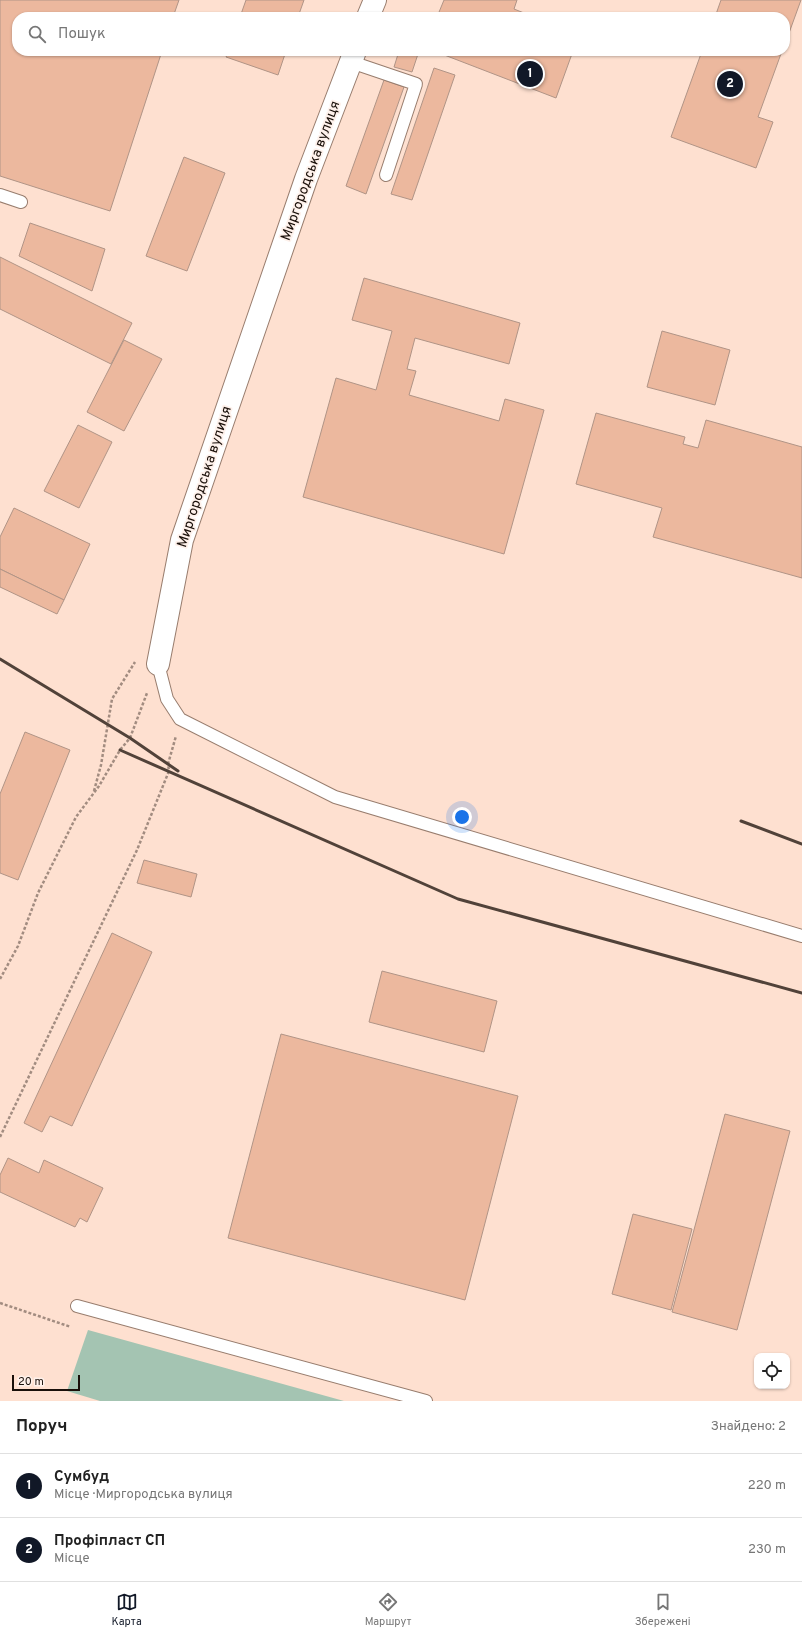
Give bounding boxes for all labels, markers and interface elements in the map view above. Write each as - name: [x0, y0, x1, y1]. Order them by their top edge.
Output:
- search box: [12, 12, 790, 56]
- icon: search: [26, 23, 48, 45]
- text: Пошук: [58, 25, 106, 44]
- pin: 1: [517, 59, 543, 89]
- pin: 2: [717, 69, 743, 99]
- street label: Миргородська вулиця: [278, 99, 344, 243]
- street label: Миргородська вулиця: [174, 404, 236, 550]
- your location: [452, 807, 472, 827]
- map controls: [754, 1353, 790, 1389]
- button: locate: [754, 1353, 790, 1389]
- scale bar: [12, 1373, 80, 1392]
- text: 20 m: [18, 1375, 44, 1389]
- text: Поруч: [16, 1416, 68, 1438]
- text: Знайдено: 2: [711, 1419, 786, 1435]
- text: Сумбуд: [54, 1468, 109, 1487]
- text: 1: [26, 1478, 32, 1494]
- text: 220 m: [748, 1478, 786, 1494]
- text: Місце · Миргородська вулиця: [54, 1487, 233, 1503]
- text: Профіпласт СП: [54, 1532, 165, 1551]
- text: 2: [25, 1542, 33, 1558]
- text: 230 m: [748, 1542, 786, 1558]
- text: Місце: [54, 1551, 89, 1567]
- tab: Карта: [112, 1591, 142, 1629]
- tab: Маршрут: [365, 1591, 412, 1629]
- tab: Збережені: [635, 1591, 690, 1629]

